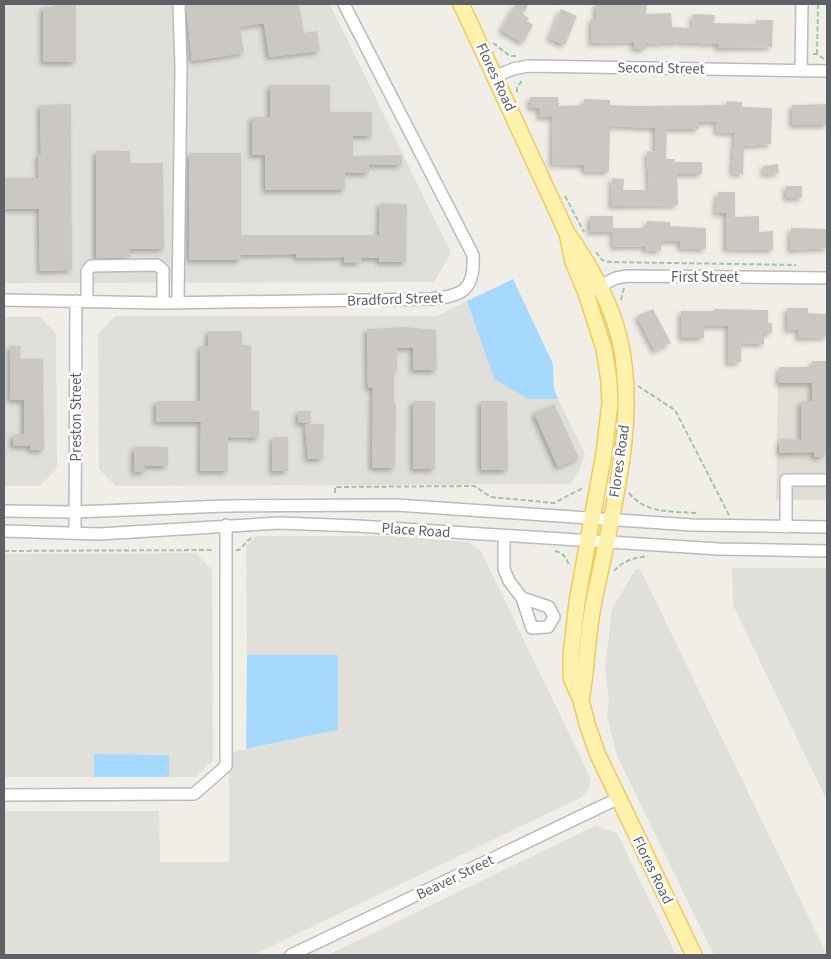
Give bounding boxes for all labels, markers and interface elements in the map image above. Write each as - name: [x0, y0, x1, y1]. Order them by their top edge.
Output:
- street label: Flores Road: [471, 40, 521, 115]
- street label: Second Street: [617, 57, 705, 80]
- street label: First Street: [671, 267, 739, 288]
- street label: Bradford Street: [347, 287, 443, 312]
- street label: Preston Street: [66, 373, 87, 461]
- street label: Flores Road: [604, 423, 635, 499]
- street label: Place Road: [381, 518, 451, 543]
- street label: Flores Road: [627, 833, 678, 908]
- street label: Beaver Street: [413, 850, 497, 905]

